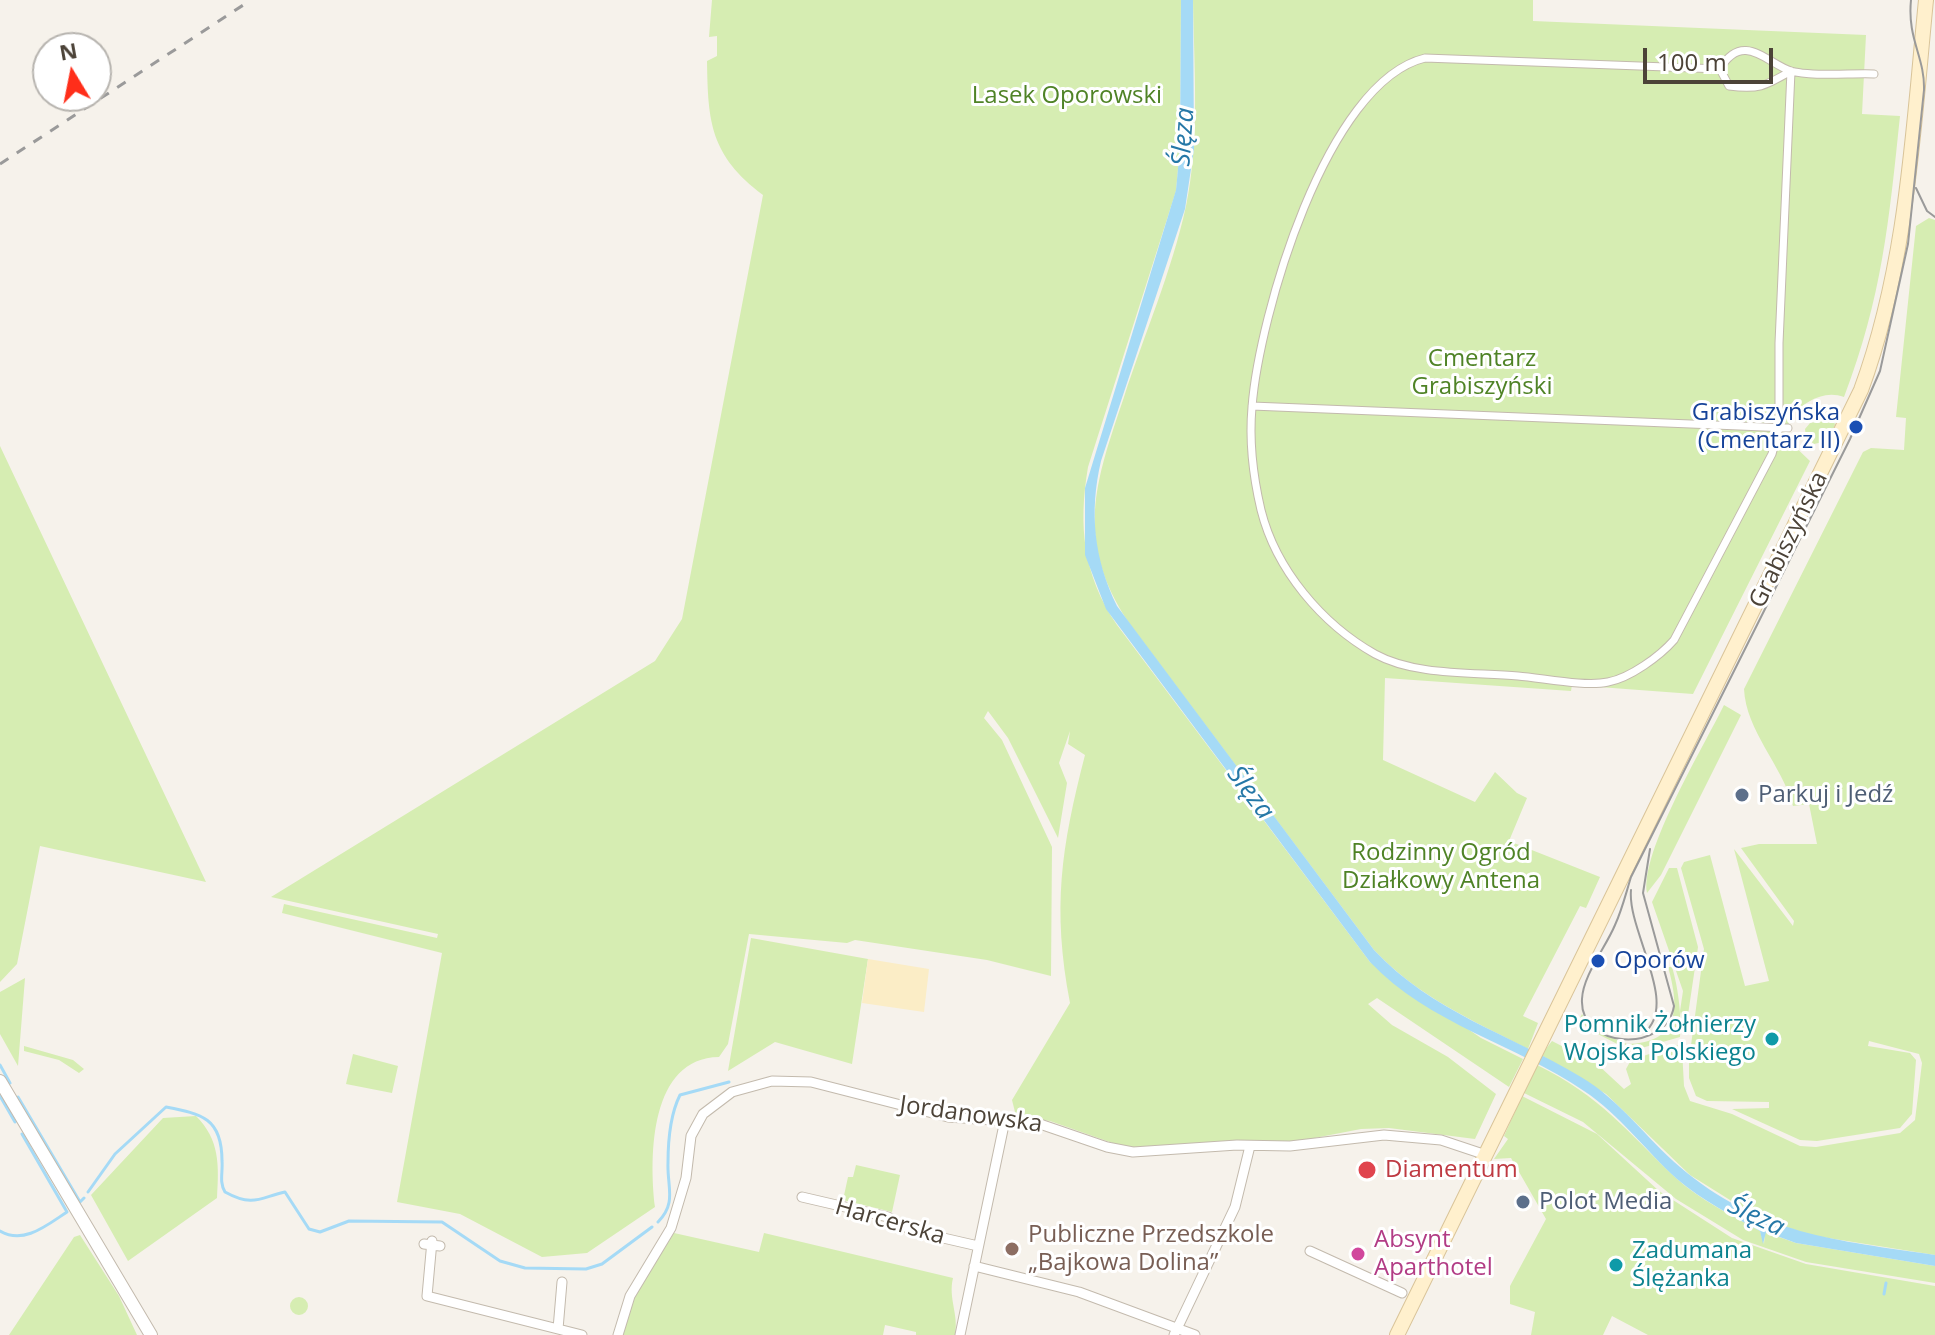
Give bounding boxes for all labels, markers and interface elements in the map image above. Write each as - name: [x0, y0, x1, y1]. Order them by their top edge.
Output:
- north arrow: [32, 32, 112, 112]
- scale bar: [1647, 32, 1777, 82]
- text: N: [57, 34, 80, 67]
- text: 100 m: [1657, 45, 1727, 78]
- park label: Lasek Oporowski: [972, 82, 1162, 110]
- water label: Ślęza: [1166, 107, 1202, 167]
- park label: Cmentarz Grabiszyński: [1412, 345, 1552, 401]
- place label: Grabiszyńska (Cmentarz II): [1692, 399, 1840, 455]
- marker: Grabiszyńska (Cmentarz II): [1847, 418, 1865, 436]
- street label: Grabiszyńska: [1744, 467, 1834, 613]
- water label: Ślęza: [1220, 760, 1280, 826]
- place label: Parkuj i Jedź: [1758, 781, 1893, 809]
- marker: Parkuj i Jedź: [1733, 786, 1751, 804]
- park label: Rodzinny Ogród Działkowy Antena: [1342, 839, 1540, 895]
- place label: Oporów: [1614, 947, 1705, 975]
- marker: Oporów: [1589, 952, 1607, 970]
- place label: Pomnik Żołnierzy Wojska Polskiego: [1564, 1011, 1756, 1067]
- marker: Pomnik Żołnierzy Wojska Polskiego: [1763, 1030, 1781, 1048]
- street label: Jordanowska: [898, 1091, 1044, 1139]
- place label: Diamentum: [1385, 1156, 1518, 1184]
- marker: Diamentum: [1356, 1159, 1378, 1181]
- place label: Polot Media: [1539, 1188, 1672, 1216]
- water label: Ślęza: [1723, 1190, 1789, 1244]
- street label: Harcerska: [832, 1193, 948, 1251]
- marker: Polot Media: [1514, 1193, 1532, 1211]
- place label: Publiczne Przedszkole „Bajkowa Dolina”: [1028, 1221, 1274, 1277]
- place label: Absynt Aparthotel: [1374, 1226, 1493, 1282]
- place label: Zadumana Ślężanka: [1632, 1237, 1752, 1293]
- marker: Publiczne Przedszkole „Bajkowa Dolina”: [1003, 1240, 1021, 1258]
- marker: Absynt Aparthotel: [1349, 1245, 1367, 1263]
- marker: Zadumana Ślężanka: [1607, 1256, 1625, 1274]

